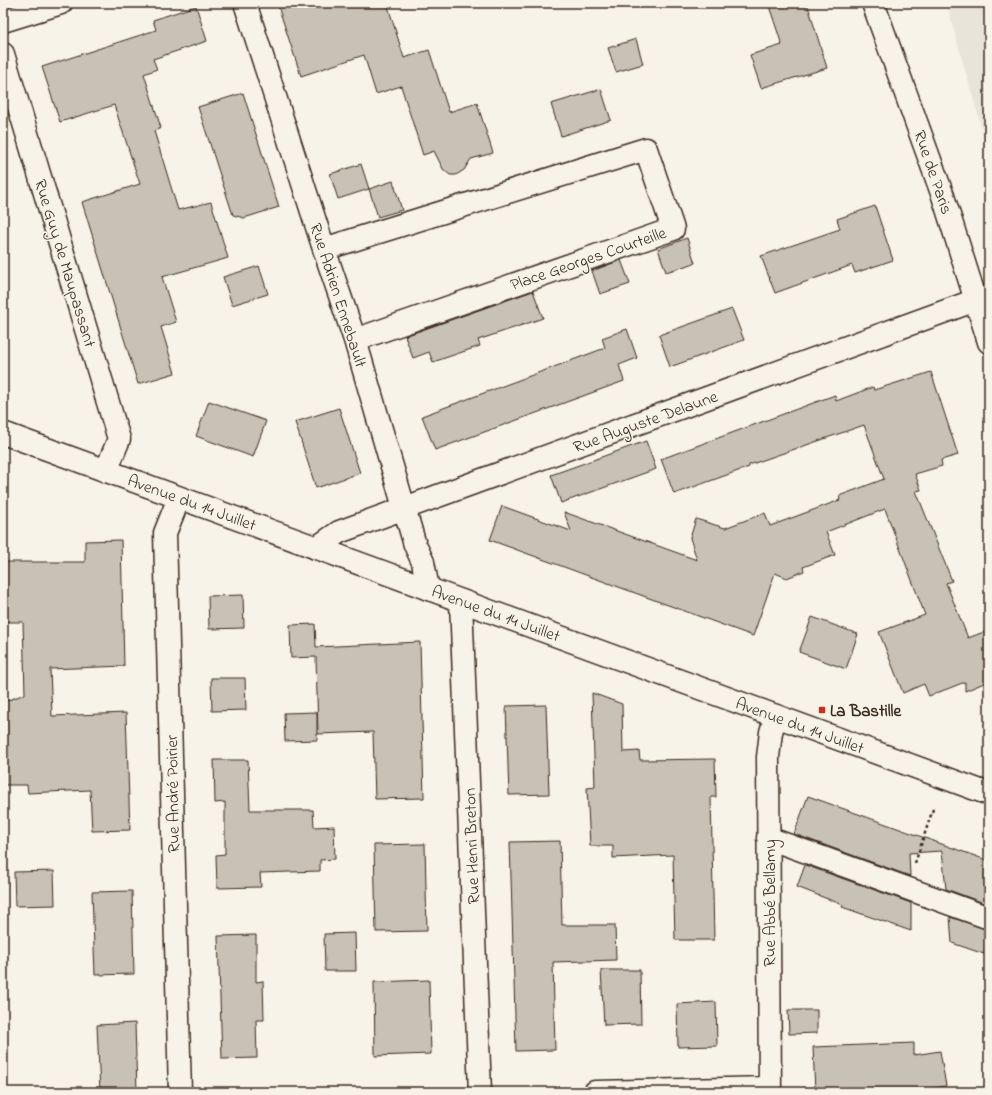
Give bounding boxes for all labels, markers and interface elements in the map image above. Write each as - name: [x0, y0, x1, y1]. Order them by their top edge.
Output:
- street label: Rue de Paris: [907, 127, 959, 218]
- street label: Rue Guy de Maupassant: [26, 176, 102, 351]
- street label: Rue Adrien Ennebault: [302, 220, 373, 371]
- street label: Place Georges Courteille: [507, 221, 671, 300]
- street label: Rue Auguste Delaune: [570, 384, 722, 462]
- street label: Avenue du 14 Juillet: [124, 469, 260, 538]
- street label: Avenue du 14 Juillet: [428, 580, 564, 649]
- street label: Avenue du 14 Juillet: [732, 692, 868, 761]
- place label: La Bastille: [830, 699, 902, 724]
- marker: La Bastille: [817, 705, 827, 715]
- street label: Rue André Poirier: [160, 734, 187, 853]
- street label: Rue Henri Breton: [458, 787, 487, 905]
- street label: Rue Abbé Bellamy: [758, 839, 784, 967]

